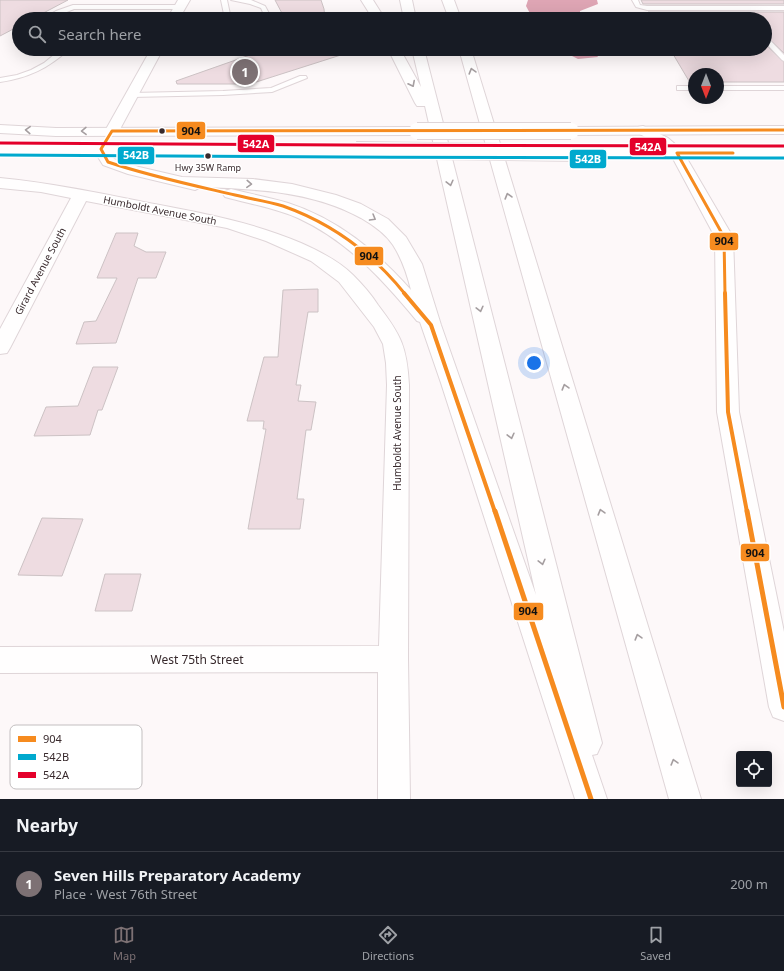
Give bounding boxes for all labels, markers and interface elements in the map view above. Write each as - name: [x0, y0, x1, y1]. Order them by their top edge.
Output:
- search box: [12, 12, 772, 56]
- icon: search: [26, 23, 48, 45]
- text: Search here: [58, 24, 141, 44]
- pin: 1: [232, 57, 258, 87]
- one-way arrow: [468, 68, 477, 75]
- north arrow: [688, 68, 724, 104]
- one-way arrow: [407, 79, 415, 87]
- line badge: 904: [176, 121, 206, 140]
- text: 904: [182, 123, 201, 138]
- one-way arrow: [25, 126, 31, 135]
- unlabelled marker: [157, 126, 167, 136]
- one-way arrow: [81, 127, 87, 135]
- line badge: 542A: [237, 134, 275, 153]
- text: 542A: [243, 136, 270, 151]
- line badge: 542A: [629, 137, 667, 156]
- text: 542A: [635, 139, 662, 154]
- line badge: 542B: [117, 146, 155, 165]
- text: 542B: [123, 147, 149, 162]
- line badge: 542B: [569, 149, 607, 169]
- marker: Hwy 35W Ramp: [203, 151, 213, 161]
- text: 542B: [575, 151, 601, 166]
- place label: Hwy 35W Ramp: [175, 161, 242, 174]
- one-way arrow: [246, 180, 252, 189]
- one-way arrow: [445, 180, 453, 186]
- street label: Humboldt Avenue South: [102, 192, 218, 228]
- one-way arrow: [504, 192, 513, 199]
- one-way arrow: [369, 214, 376, 221]
- street label: Girard Avenue South: [11, 225, 69, 317]
- line badge: 904: [709, 232, 739, 251]
- text: 904: [715, 233, 734, 248]
- line badge: 904: [354, 246, 384, 266]
- text: 904: [360, 248, 379, 263]
- one-way arrow: [476, 306, 484, 313]
- your location: [524, 353, 544, 373]
- street label: Humboldt Avenue South: [390, 375, 404, 491]
- one-way arrow: [561, 384, 570, 391]
- one-way arrow: [507, 433, 515, 439]
- one-way arrow: [597, 509, 606, 516]
- line badge: 904: [740, 543, 770, 562]
- text: 904: [746, 545, 765, 560]
- one-way arrow: [537, 558, 546, 565]
- line badge: 904: [513, 602, 544, 621]
- text: 904: [519, 603, 538, 618]
- one-way arrow: [634, 634, 643, 641]
- street label: West 75th Street: [151, 651, 244, 668]
- legend: [10, 725, 142, 789]
- text: 904: [43, 731, 63, 746]
- text: 542B: [43, 749, 69, 764]
- map controls: [736, 751, 772, 787]
- button: locate: [736, 751, 772, 787]
- one-way arrow: [670, 758, 679, 765]
- text: 542A: [43, 767, 70, 782]
- text: Nearby: [16, 814, 78, 837]
- text: Seven Hills Preparatory Academy: [54, 865, 301, 885]
- text: 1: [25, 875, 33, 893]
- text: 200 m: [730, 875, 768, 893]
- text: Place · West 76th Street: [54, 885, 197, 903]
- tab: Map: [113, 924, 136, 963]
- tab: Directions: [362, 924, 414, 963]
- tab: Saved: [640, 924, 671, 963]

